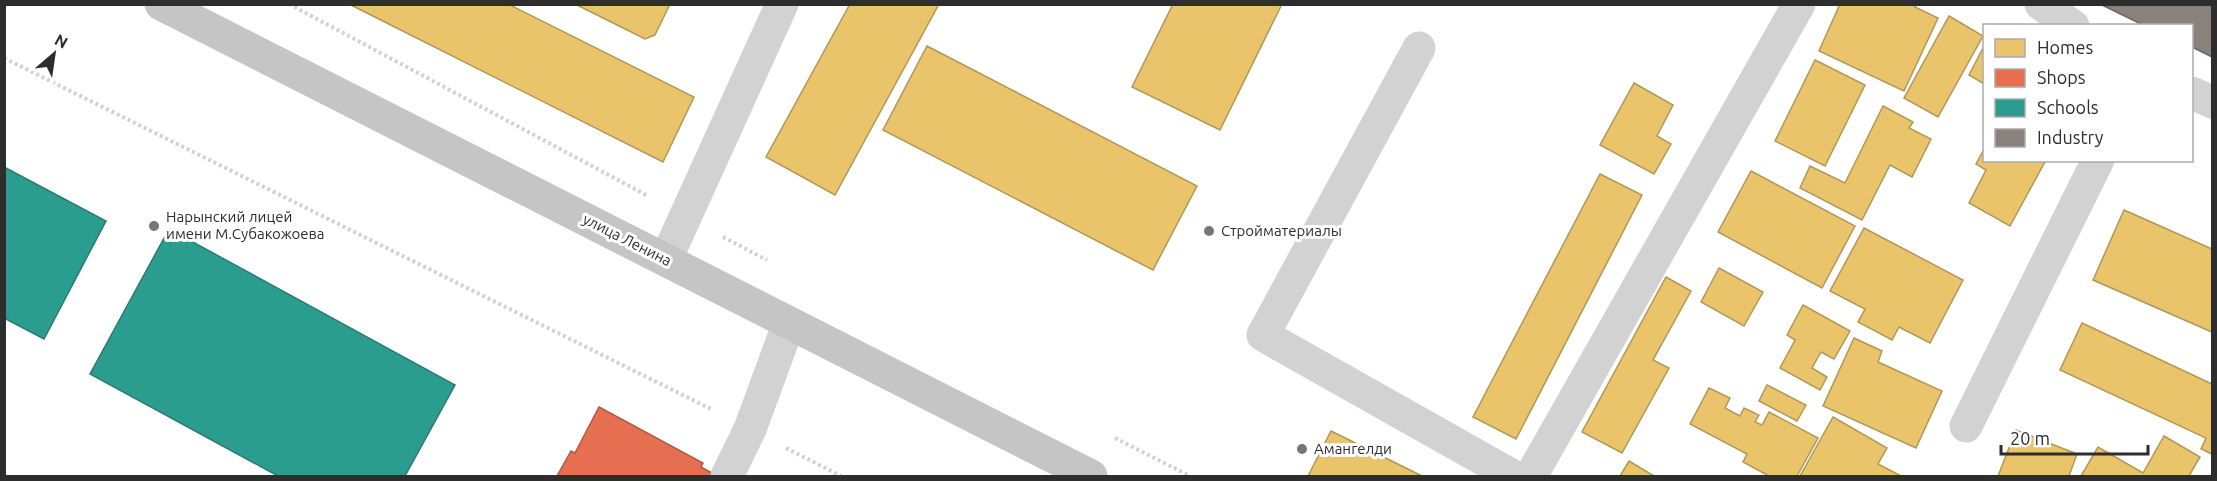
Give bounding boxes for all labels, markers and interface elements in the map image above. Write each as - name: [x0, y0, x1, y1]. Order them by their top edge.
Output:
- north arrow: [24, 24, 84, 84]
- legend: [1983, 24, 2193, 162]
- text: N: [52, 30, 71, 52]
- text: Homes: [2037, 37, 2094, 57]
- text: Shops: [2037, 67, 2086, 87]
- text: Schools: [2037, 97, 2099, 117]
- text: Industry: [2037, 127, 2104, 147]
- place label: Нарынский лицей имени М.Субакожоева: [166, 208, 325, 242]
- street label: улица Ленина: [580, 210, 674, 269]
- marker: Нарынский лицей имени М.Субакожоева: [147, 219, 161, 233]
- place label: Стройматериалы: [1221, 222, 1342, 239]
- marker: Стройматериалы: [1202, 224, 1216, 238]
- scale bar: [2001, 418, 2148, 456]
- text: 20 m: [2010, 428, 2050, 448]
- place label: Амангелди: [1314, 440, 1392, 457]
- marker: Амангелди: [1295, 442, 1309, 456]

